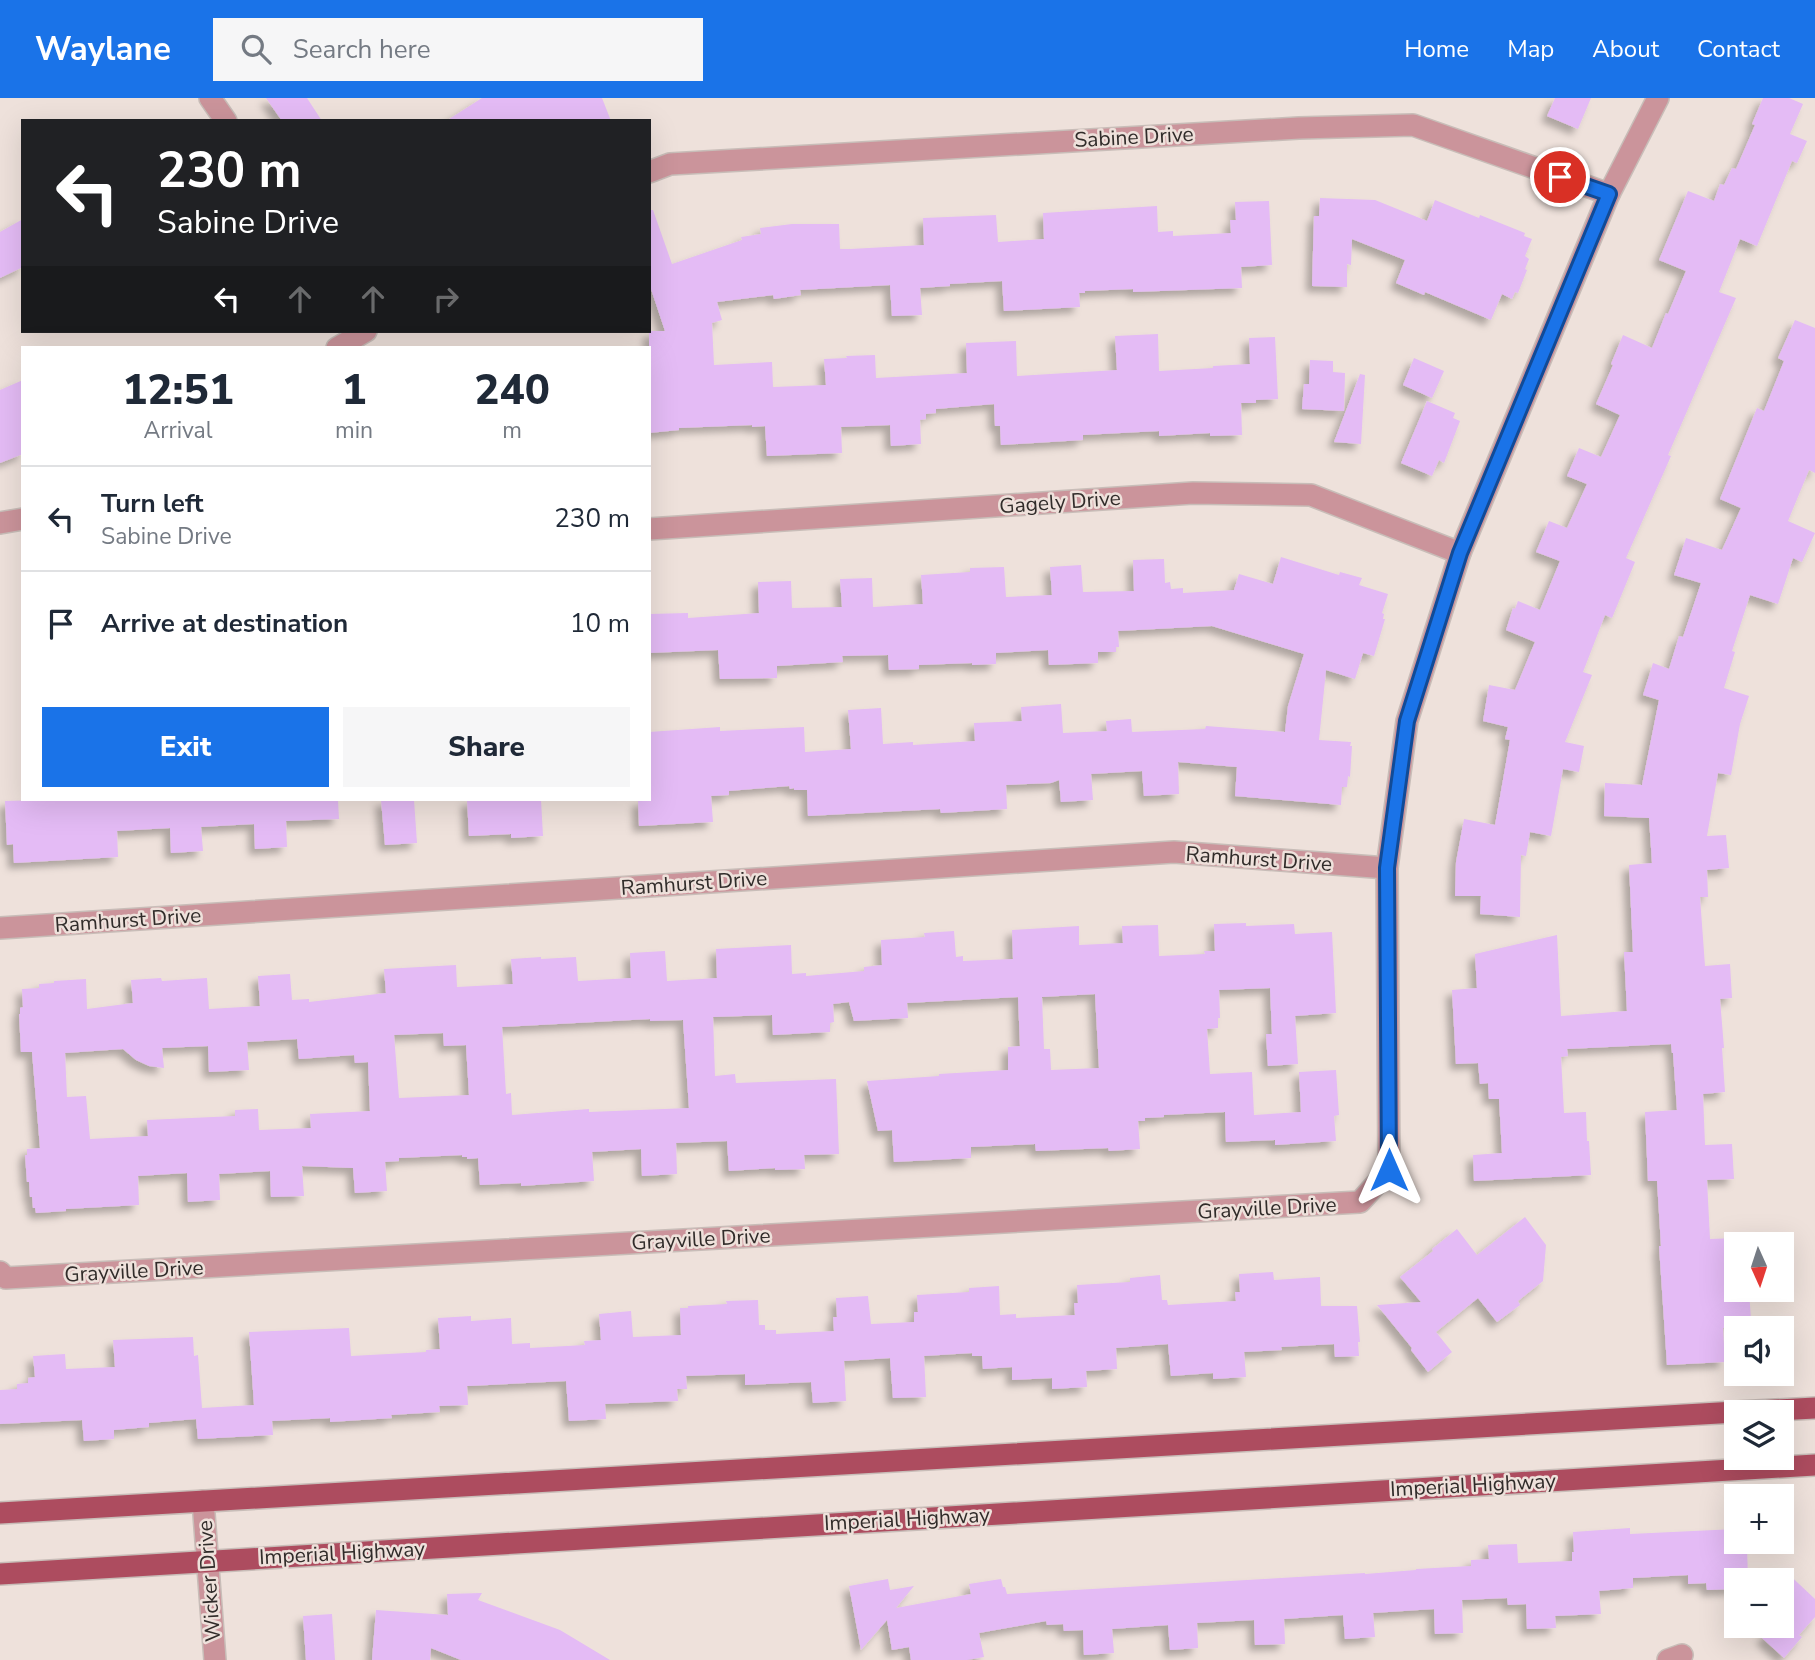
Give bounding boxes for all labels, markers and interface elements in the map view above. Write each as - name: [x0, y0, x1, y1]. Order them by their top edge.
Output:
- search box: [213, 18, 703, 81]
- text: Waylane: [35, 27, 171, 72]
- icon: search: [237, 30, 275, 68]
- text: Search here: [293, 32, 431, 67]
- text: Home: [1404, 33, 1469, 65]
- text: Map: [1507, 33, 1554, 65]
- text: About: [1592, 33, 1659, 65]
- text: Contact: [1697, 33, 1780, 65]
- street label: Sabine Drive: [1074, 120, 1194, 154]
- text: 230 m: [157, 137, 301, 204]
- icon: left: [42, 147, 133, 238]
- pin: [1530, 147, 1590, 207]
- icon: arrive: [1541, 158, 1579, 196]
- text: Sabine Drive: [157, 201, 339, 244]
- icon: left: [208, 280, 246, 318]
- icon: ahead: [281, 280, 319, 318]
- icon: ahead: [354, 280, 392, 318]
- icon: right: [427, 280, 465, 318]
- text: 12:51: [122, 362, 234, 419]
- text: 1: [341, 362, 367, 419]
- text: 240: [474, 362, 550, 419]
- text: Arrival: [143, 415, 213, 446]
- text: min: [335, 415, 373, 446]
- text: m: [502, 415, 522, 446]
- street label: Gagely Drive: [998, 484, 1122, 520]
- text: Turn left: [101, 486, 204, 521]
- icon: left: [42, 500, 80, 538]
- text: 230 m: [554, 501, 630, 536]
- text: Sabine Drive: [101, 521, 232, 552]
- icon: arrive: [42, 605, 80, 643]
- text: Arrive at destination: [101, 606, 348, 641]
- text: 10 m: [570, 606, 630, 641]
- button: Exit: [42, 707, 329, 787]
- button: Share: [343, 707, 630, 787]
- street label: Ramhurst Drive: [1185, 840, 1333, 878]
- street label: Ramhurst Drive: [620, 864, 768, 902]
- street label: Ramhurst Drive: [54, 901, 202, 939]
- position arrow: [1352, 1133, 1426, 1207]
- street label: Grayville Drive: [1197, 1190, 1337, 1226]
- street label: Grayville Drive: [631, 1221, 771, 1257]
- north arrow: [1724, 1232, 1794, 1302]
- map controls: [1724, 1232, 1794, 1638]
- street label: Grayville Drive: [64, 1253, 204, 1289]
- button: sound: [1724, 1316, 1794, 1386]
- button: layers: [1724, 1400, 1794, 1470]
- street label: Imperial Highway: [1389, 1467, 1557, 1503]
- button: +: [1724, 1484, 1794, 1554]
- street label: Imperial Highway: [823, 1501, 991, 1537]
- street label: Wicker Drive: [191, 1519, 227, 1643]
- street label: Imperial Highway: [258, 1535, 426, 1571]
- button: −: [1724, 1568, 1794, 1638]

